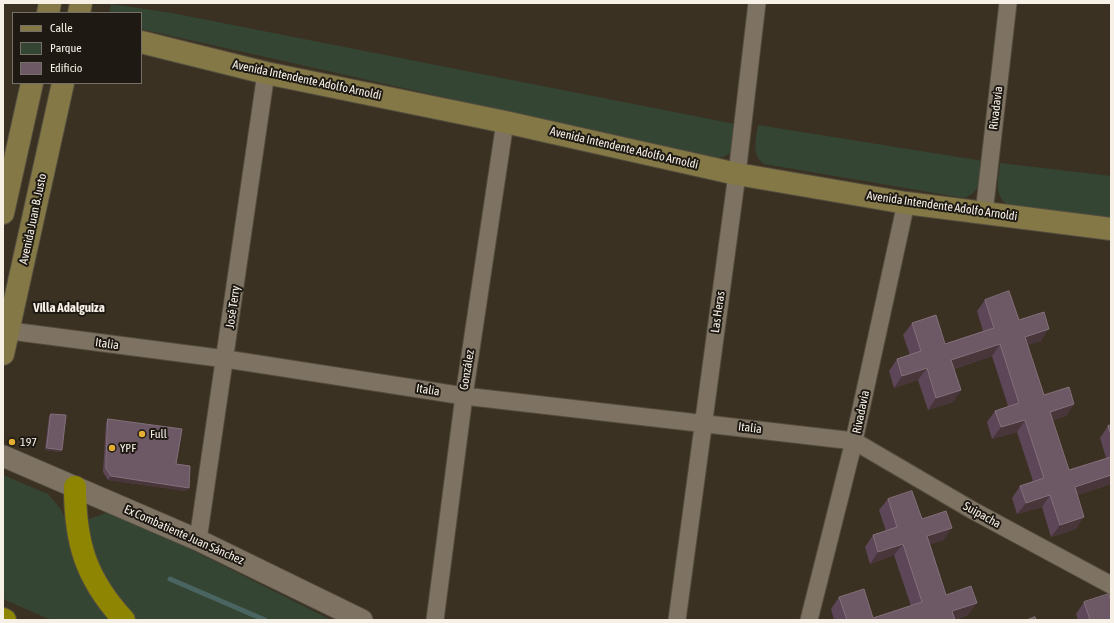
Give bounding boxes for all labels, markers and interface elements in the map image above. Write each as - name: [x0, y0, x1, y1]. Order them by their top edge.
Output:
- legend: [12, 12, 142, 84]
- text: Calle: [50, 21, 73, 35]
- text: Parque: [50, 41, 82, 55]
- street label: Avenida Intendente Adolfo Arnoldi: [231, 57, 383, 103]
- text: Edificio: [50, 61, 82, 75]
- street label: Rivadavia: [986, 85, 1006, 131]
- street label: Avenida Intendente Adolfo Arnoldi: [548, 124, 700, 172]
- street label: Avenida Juan B. Justo: [16, 172, 50, 266]
- street label: Avenida Intendente Adolfo Arnoldi: [866, 188, 1018, 224]
- street label: José Terry: [223, 285, 243, 329]
- street label: Las Heras: [708, 290, 728, 334]
- district label: Villa Adalguiza: [33, 300, 105, 316]
- street label: Italia: [94, 335, 120, 353]
- street label: González: [457, 349, 477, 391]
- street label: Italia: [415, 381, 441, 399]
- street label: Rivadavia: [849, 389, 873, 435]
- street label: Italia: [737, 419, 763, 437]
- place label: Full: [150, 427, 167, 441]
- marker: Full: [137, 429, 147, 439]
- place label: 197: [20, 435, 37, 449]
- marker: 197: [7, 437, 17, 447]
- place label: YPF: [120, 441, 136, 455]
- marker: YPF: [107, 443, 117, 453]
- street label: Suipacha: [961, 499, 1003, 531]
- street label: Ex Combatiente Juan Sánchez: [122, 502, 246, 568]

